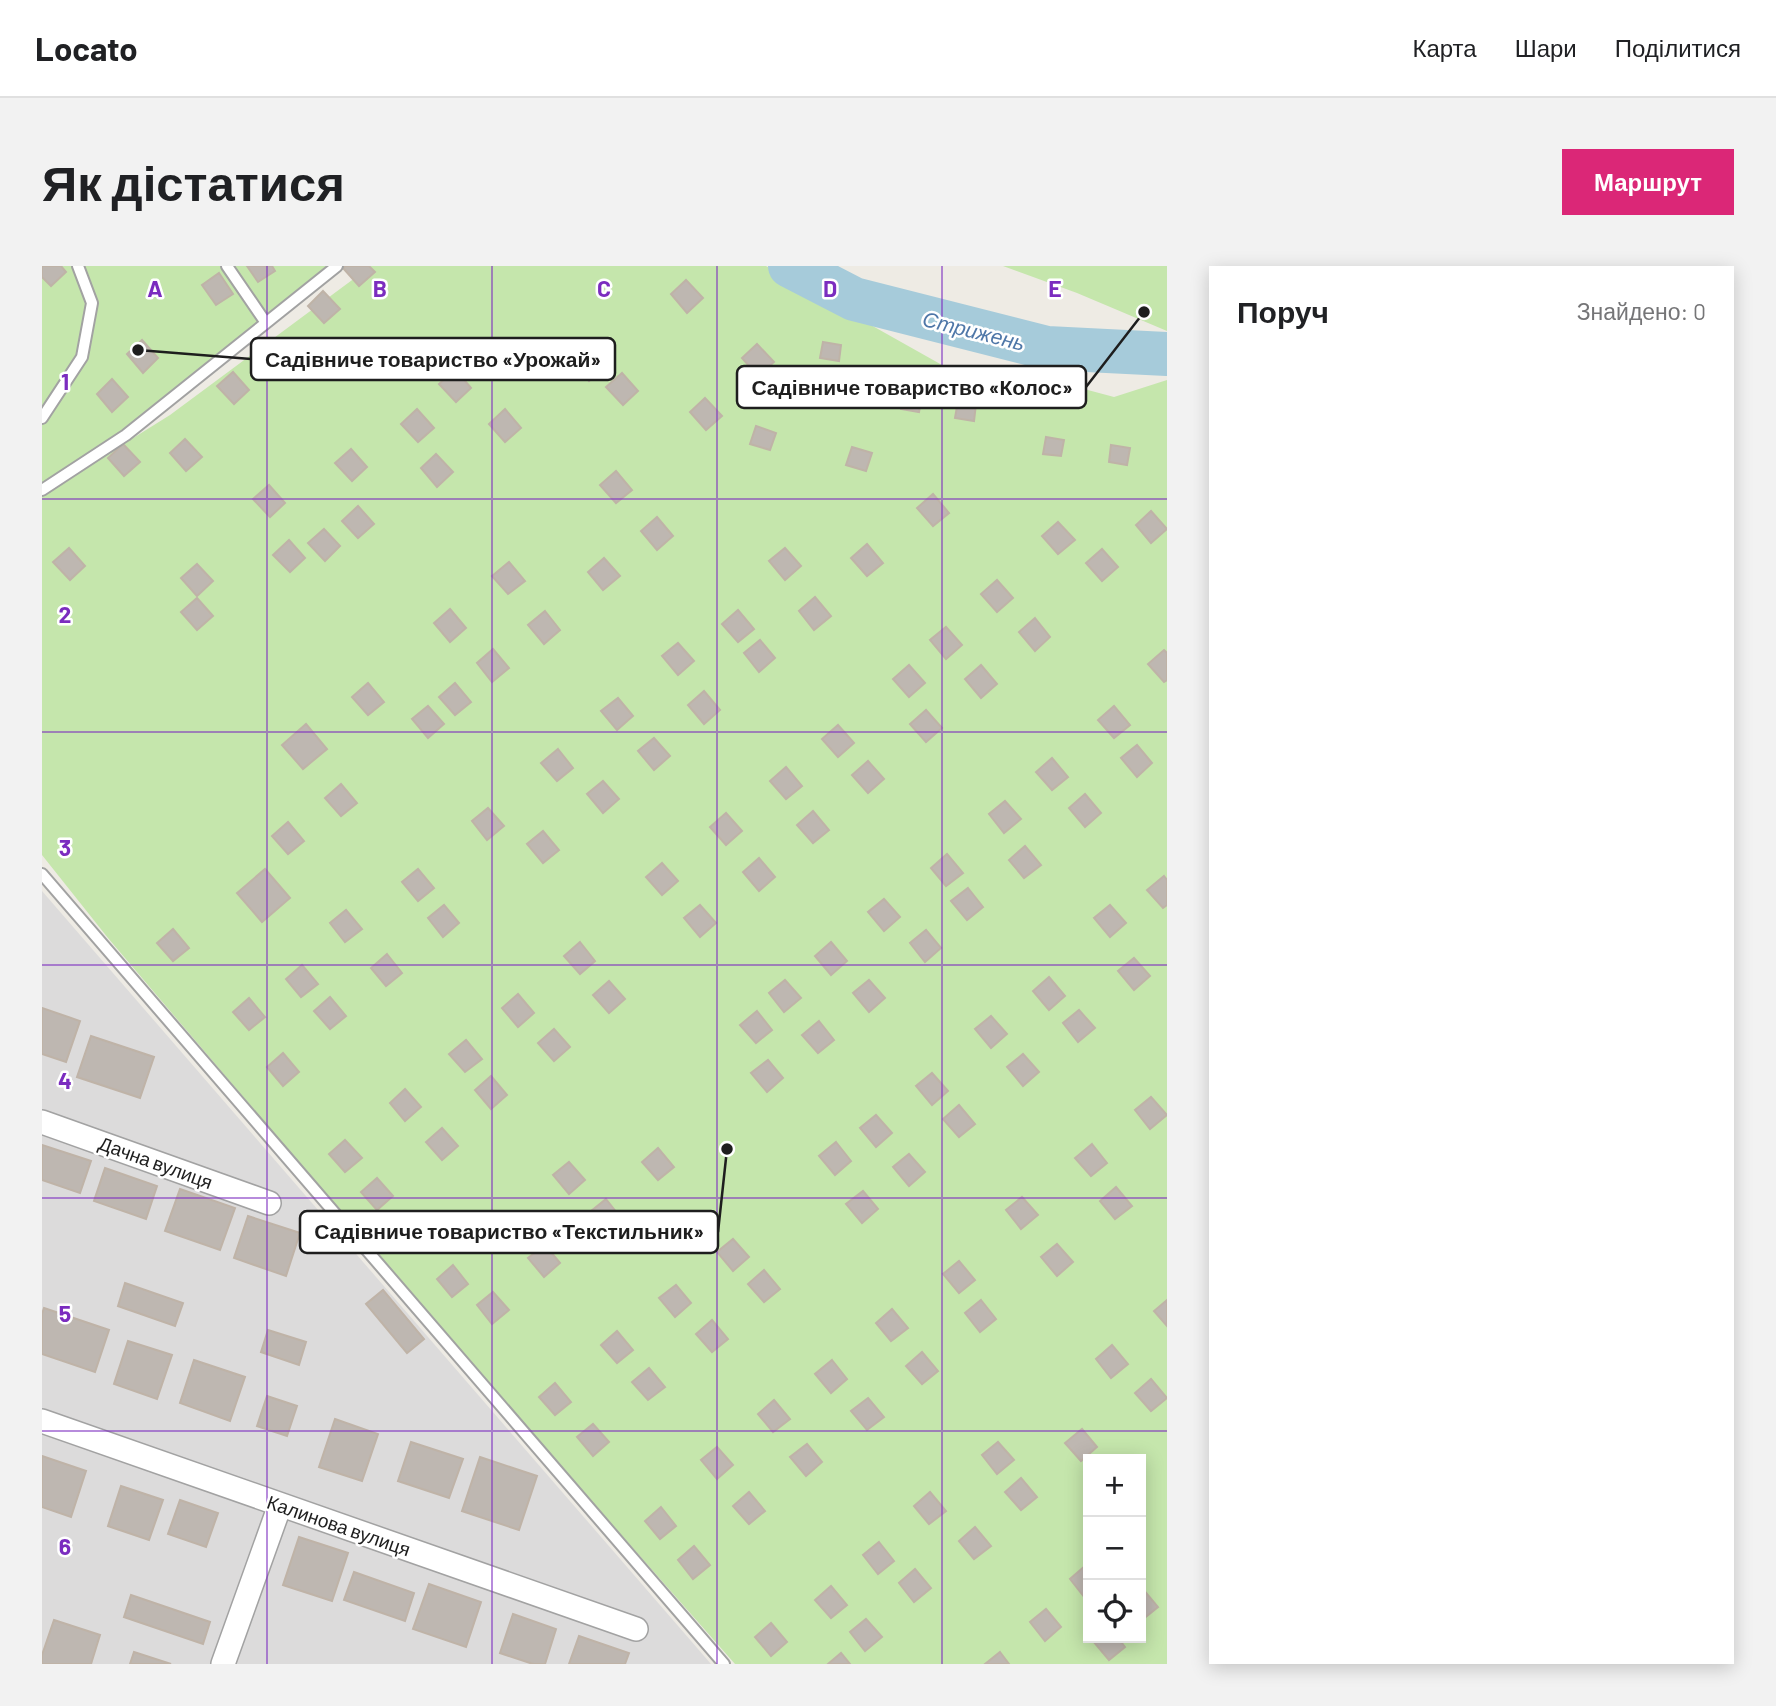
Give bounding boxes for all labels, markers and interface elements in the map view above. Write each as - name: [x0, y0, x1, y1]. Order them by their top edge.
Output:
- text: Locato: [35, 28, 138, 68]
- text: Карта: [1412, 33, 1477, 62]
- text: Шари: [1515, 33, 1577, 62]
- text: Поділитися: [1615, 33, 1741, 62]
- button: Маршрут: [1562, 149, 1734, 215]
- text: Як дістатися: [42, 152, 345, 211]
- text: A: [147, 274, 163, 302]
- text: B: [373, 274, 387, 302]
- text: C: [597, 274, 611, 302]
- text: D: [823, 274, 837, 302]
- text: E: [1048, 274, 1062, 302]
- text: Поруч: [1237, 293, 1329, 329]
- text: Знайдено: 0: [1577, 297, 1706, 325]
- water label: Стрижень: [920, 305, 1028, 355]
- callout: Садівниче товариство «Урожай»: [251, 338, 615, 380]
- text: Садівниче товариство «Урожай»: [265, 346, 601, 371]
- callout: Садівниче товариство «Колос»: [737, 366, 1086, 408]
- text: 1: [61, 367, 69, 395]
- text: Садівниче товариство «Колос»: [751, 374, 1073, 399]
- text: 2: [59, 600, 71, 628]
- text: 3: [59, 833, 71, 861]
- text: 4: [58, 1066, 72, 1094]
- street label: Дачна вулиця: [96, 1131, 216, 1193]
- callout: Садівниче товариство «Текстильник»: [300, 1211, 718, 1253]
- text: Садівниче товариство «Текстильник»: [314, 1218, 704, 1243]
- text: 5: [59, 1299, 71, 1327]
- map controls: [1083, 1454, 1146, 1643]
- button: +: [1083, 1454, 1146, 1517]
- street label: Калинова вулиця: [264, 1490, 414, 1560]
- button: −: [1083, 1517, 1146, 1580]
- text: 6: [59, 1532, 71, 1560]
- button: locate: [1083, 1580, 1146, 1643]

